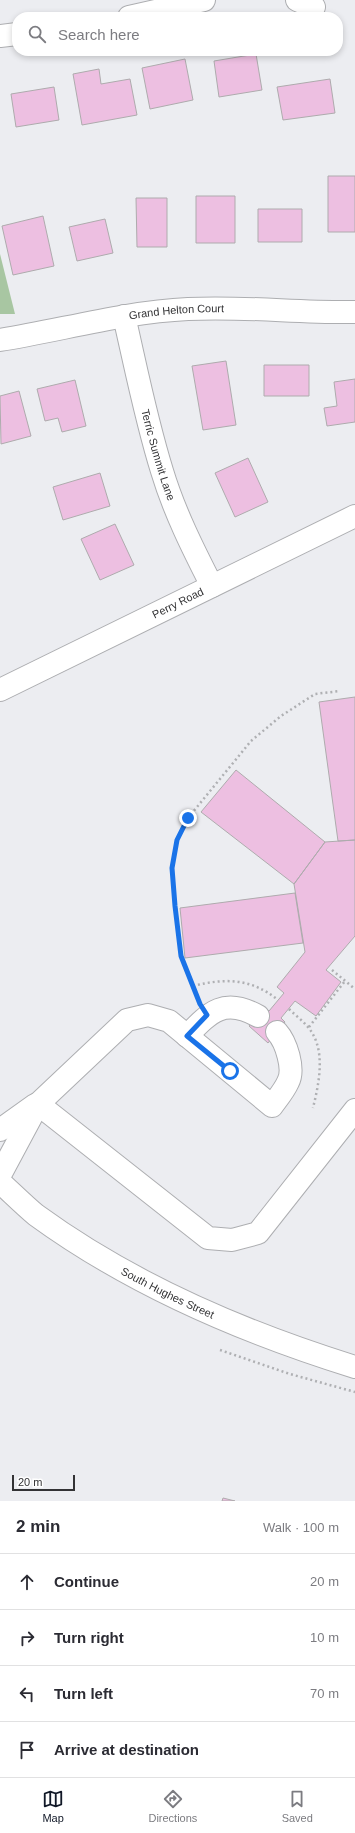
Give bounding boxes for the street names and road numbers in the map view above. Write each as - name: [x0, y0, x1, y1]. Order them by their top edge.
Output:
- street label: Grand Helton Court: [128, 302, 224, 321]
- street label: Terric Summit Lane: [139, 408, 178, 502]
- street label: Perry Road: [150, 585, 205, 621]
- street label: South Hughes Street: [119, 1265, 216, 1321]

